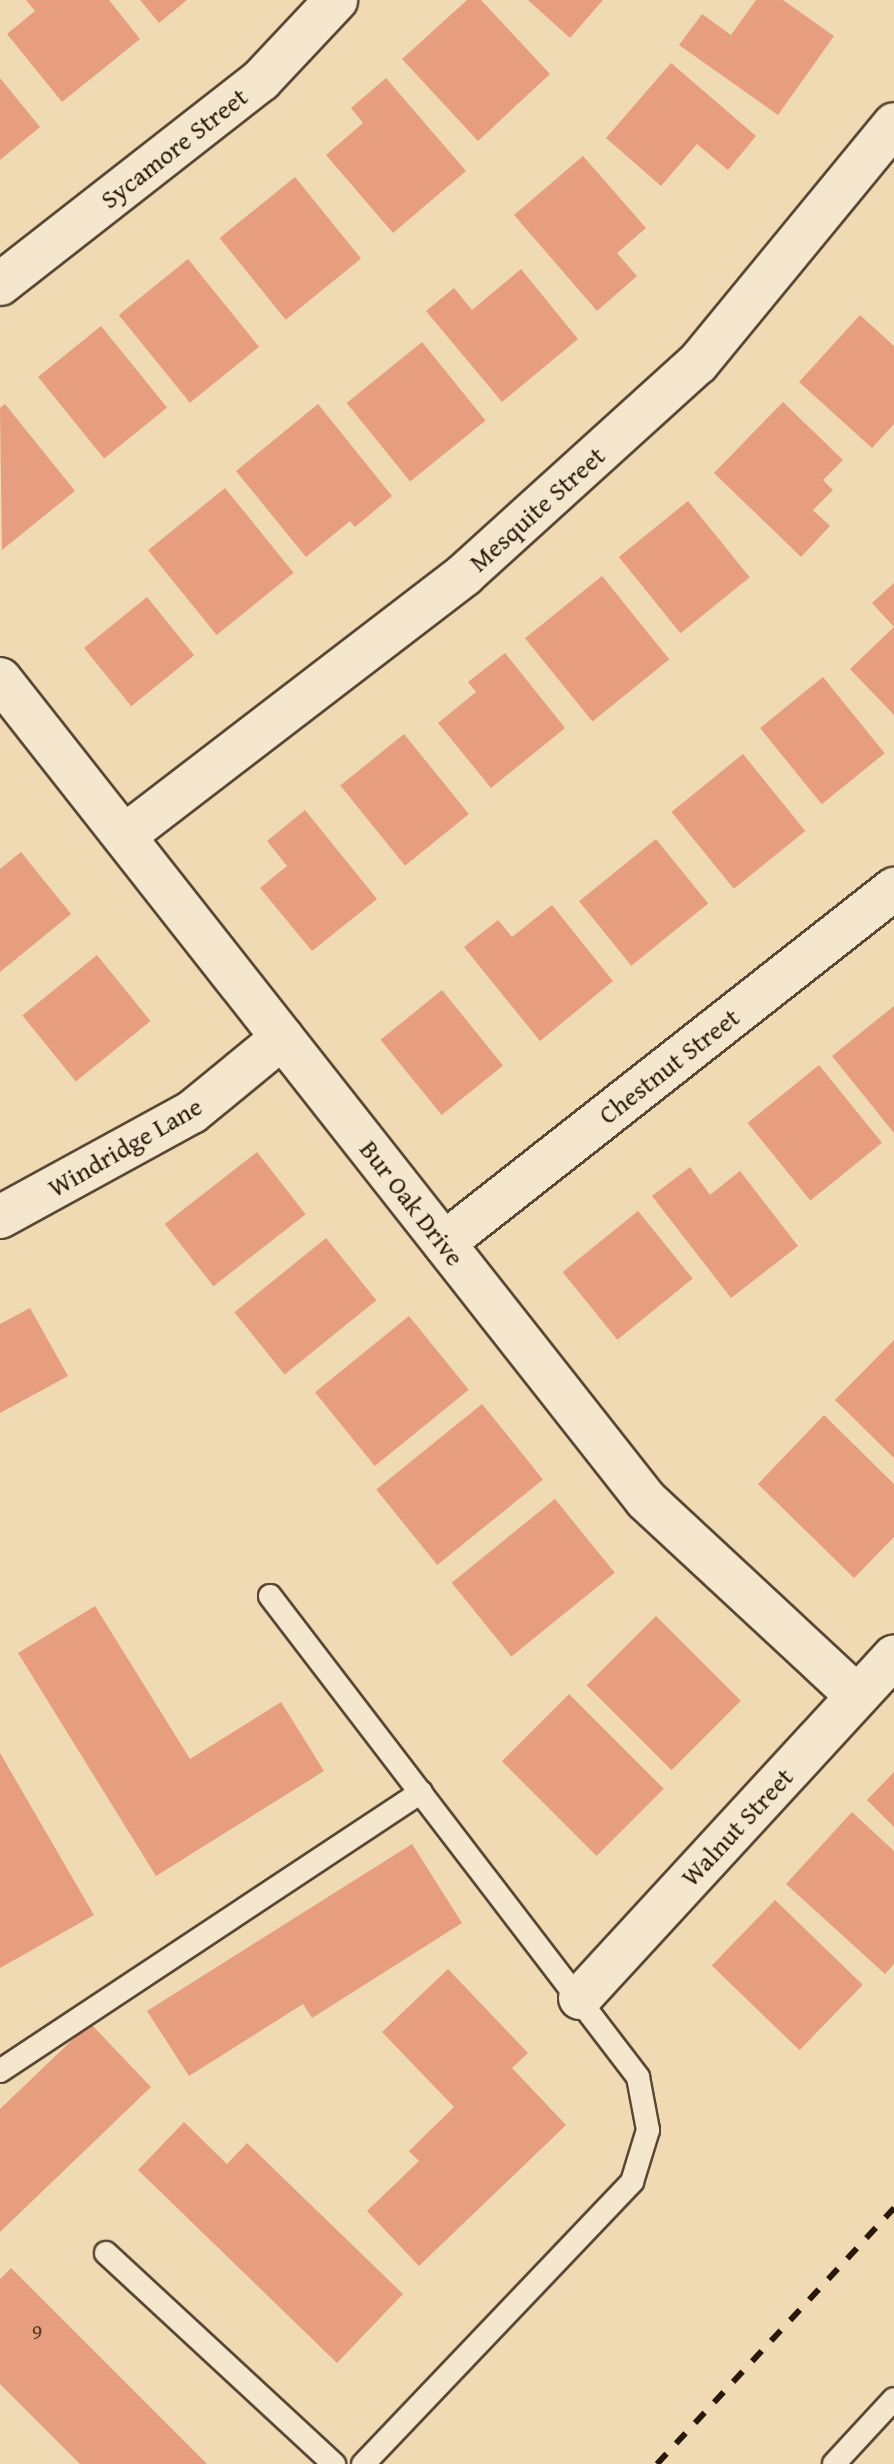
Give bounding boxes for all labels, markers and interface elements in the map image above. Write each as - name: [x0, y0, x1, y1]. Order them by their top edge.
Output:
- street label: Sycamore Street: [94, 81, 254, 215]
- street label: Mesquite Street: [463, 440, 611, 578]
- street label: Chestnut Street: [593, 1001, 745, 1131]
- street label: Windridge Lane: [43, 1090, 207, 1204]
- street label: Bur Oak Drive: [353, 1134, 471, 1272]
- street label: Walnut Street: [674, 1762, 800, 1892]
- house number: 9: [32, 2319, 42, 2345]

